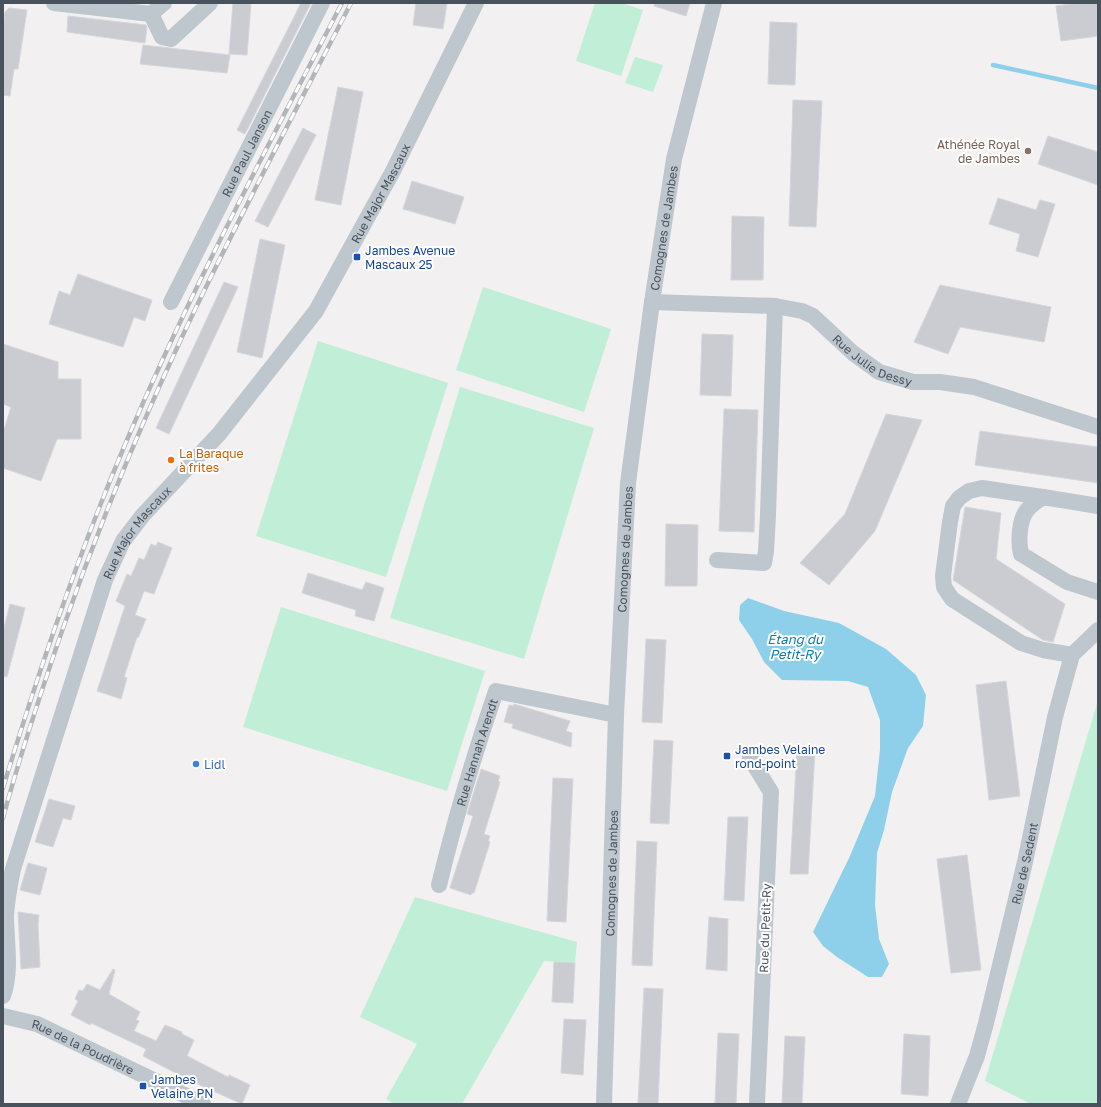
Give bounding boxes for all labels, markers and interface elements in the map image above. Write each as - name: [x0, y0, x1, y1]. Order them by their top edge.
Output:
- street label: Rue Paul Janson: [218, 107, 275, 199]
- place label: Athénée Royal de Jambes: [937, 137, 1020, 166]
- street label: Rue Major Mascaux: [347, 141, 413, 246]
- marker: Athénée Royal de Jambes: [1023, 146, 1033, 156]
- street label: Comognes de Jambes: [646, 164, 680, 292]
- place label: Jambes Avenue Mascaux 25: [365, 243, 455, 272]
- marker: Jambes Avenue Mascaux 25: [352, 252, 362, 262]
- street label: Rue Julie Dessy: [830, 331, 914, 389]
- place label: La Baraque à frites: [179, 446, 244, 475]
- marker: La Baraque à frites: [166, 455, 176, 465]
- street label: Rue Major Mascaux: [99, 482, 174, 581]
- street label: Comognes de Jambes: [614, 486, 635, 613]
- water label: Étang du Petit-Ry: [767, 631, 824, 662]
- street label: Rue Hannah Arendt: [453, 696, 501, 808]
- place label: Jambes Velaine rond-point: [735, 742, 825, 771]
- marker: Jambes Velaine rond-point: [722, 751, 732, 761]
- place label: Lidl: [204, 757, 225, 772]
- marker: Lidl: [191, 759, 201, 769]
- street label: Comognes de Jambes: [602, 810, 621, 937]
- street label: Rue de Sedent: [1008, 821, 1041, 906]
- street label: Rue du Petit-Ry: [756, 883, 774, 973]
- street label: Rue de la Poudrière: [30, 1016, 137, 1077]
- place label: Jambes Velaine PN: [151, 1072, 213, 1101]
- marker: Jambes Velaine PN: [138, 1081, 148, 1091]

